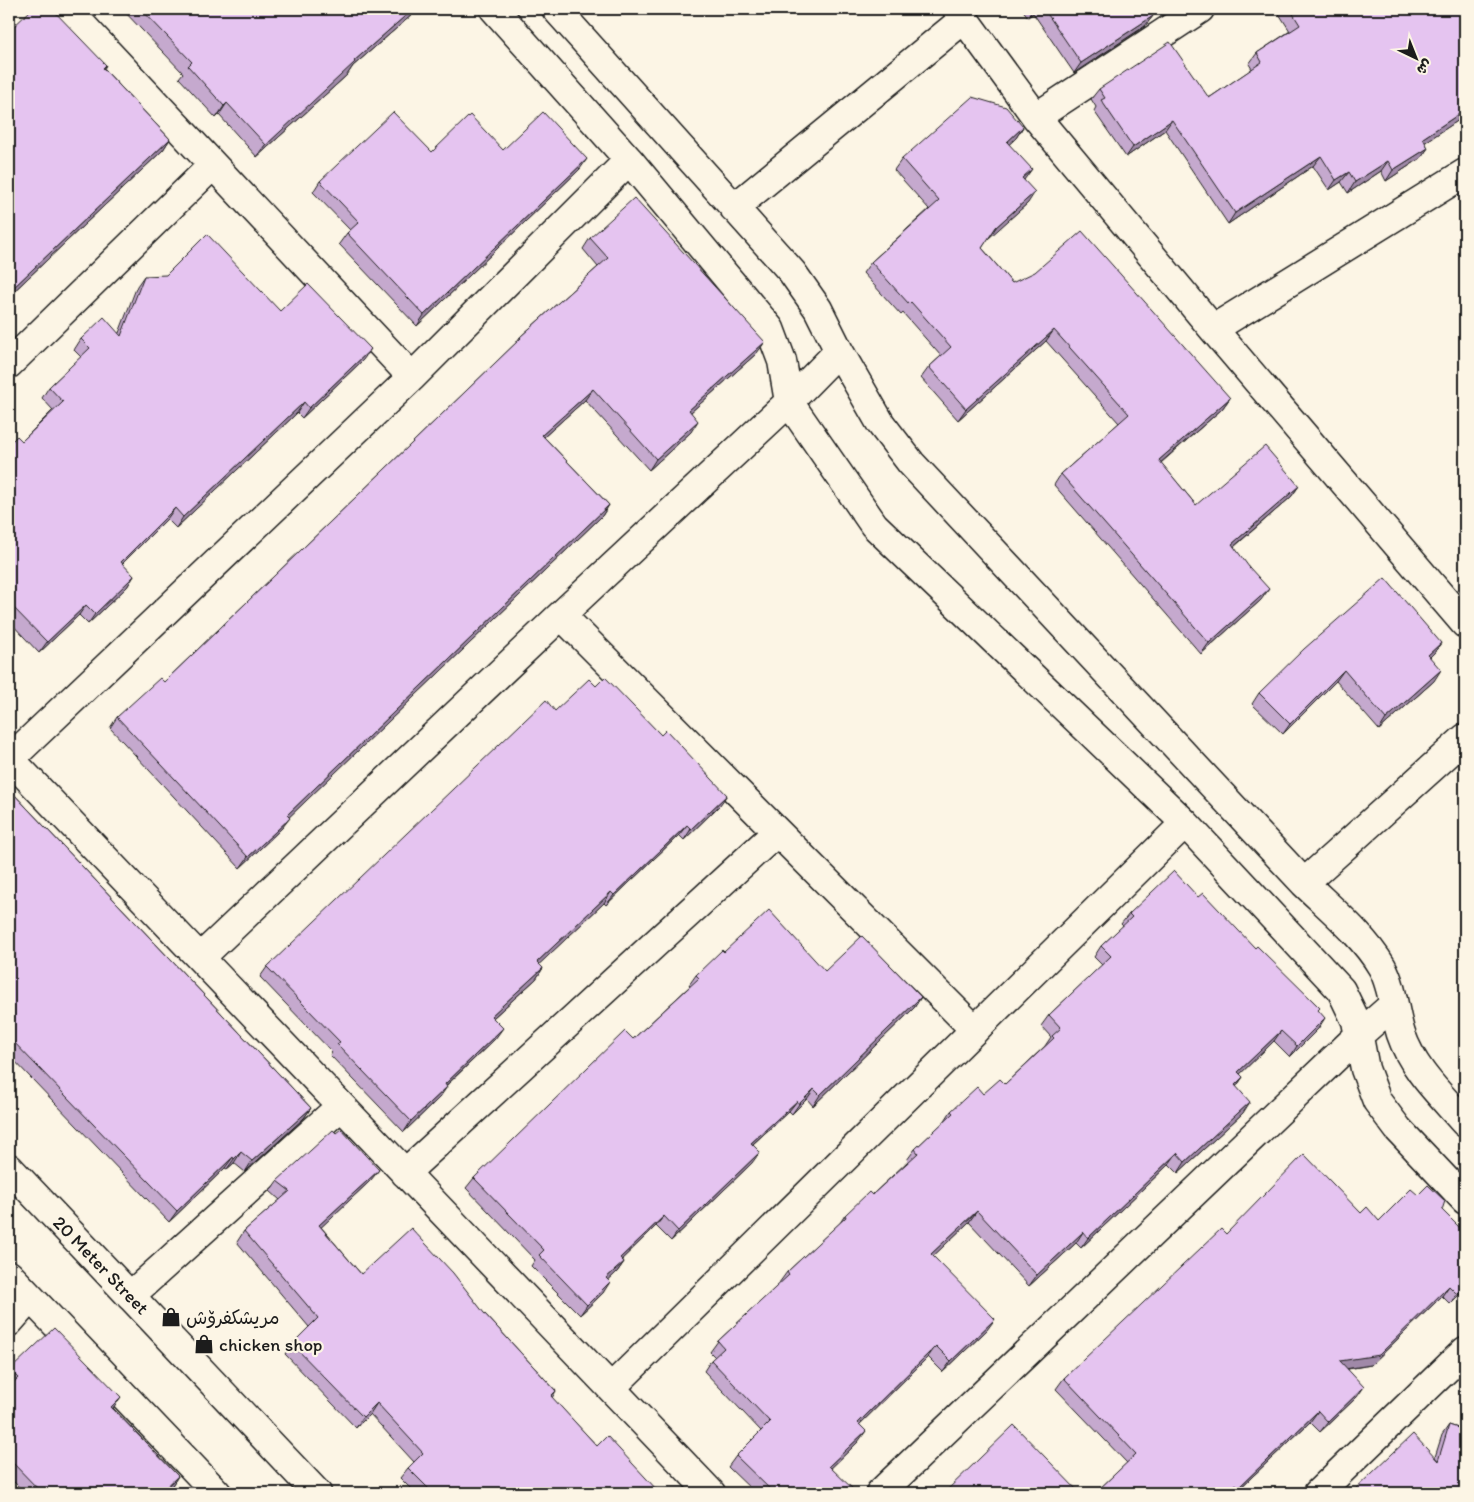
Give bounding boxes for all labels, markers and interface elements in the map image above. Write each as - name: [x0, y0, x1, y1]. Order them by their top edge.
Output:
- north arrow: [1392, 32, 1442, 82]
- text: ش: [1413, 56, 1436, 79]
- street label: 20 Meter Street: [48, 1211, 154, 1319]
- shop icon: مریشکفرۆش: [160, 1306, 182, 1328]
- place label: مریشکفرۆش: [186, 1306, 280, 1329]
- shop icon: chicken shop: [193, 1333, 215, 1355]
- place label: chicken shop: [219, 1333, 322, 1356]

